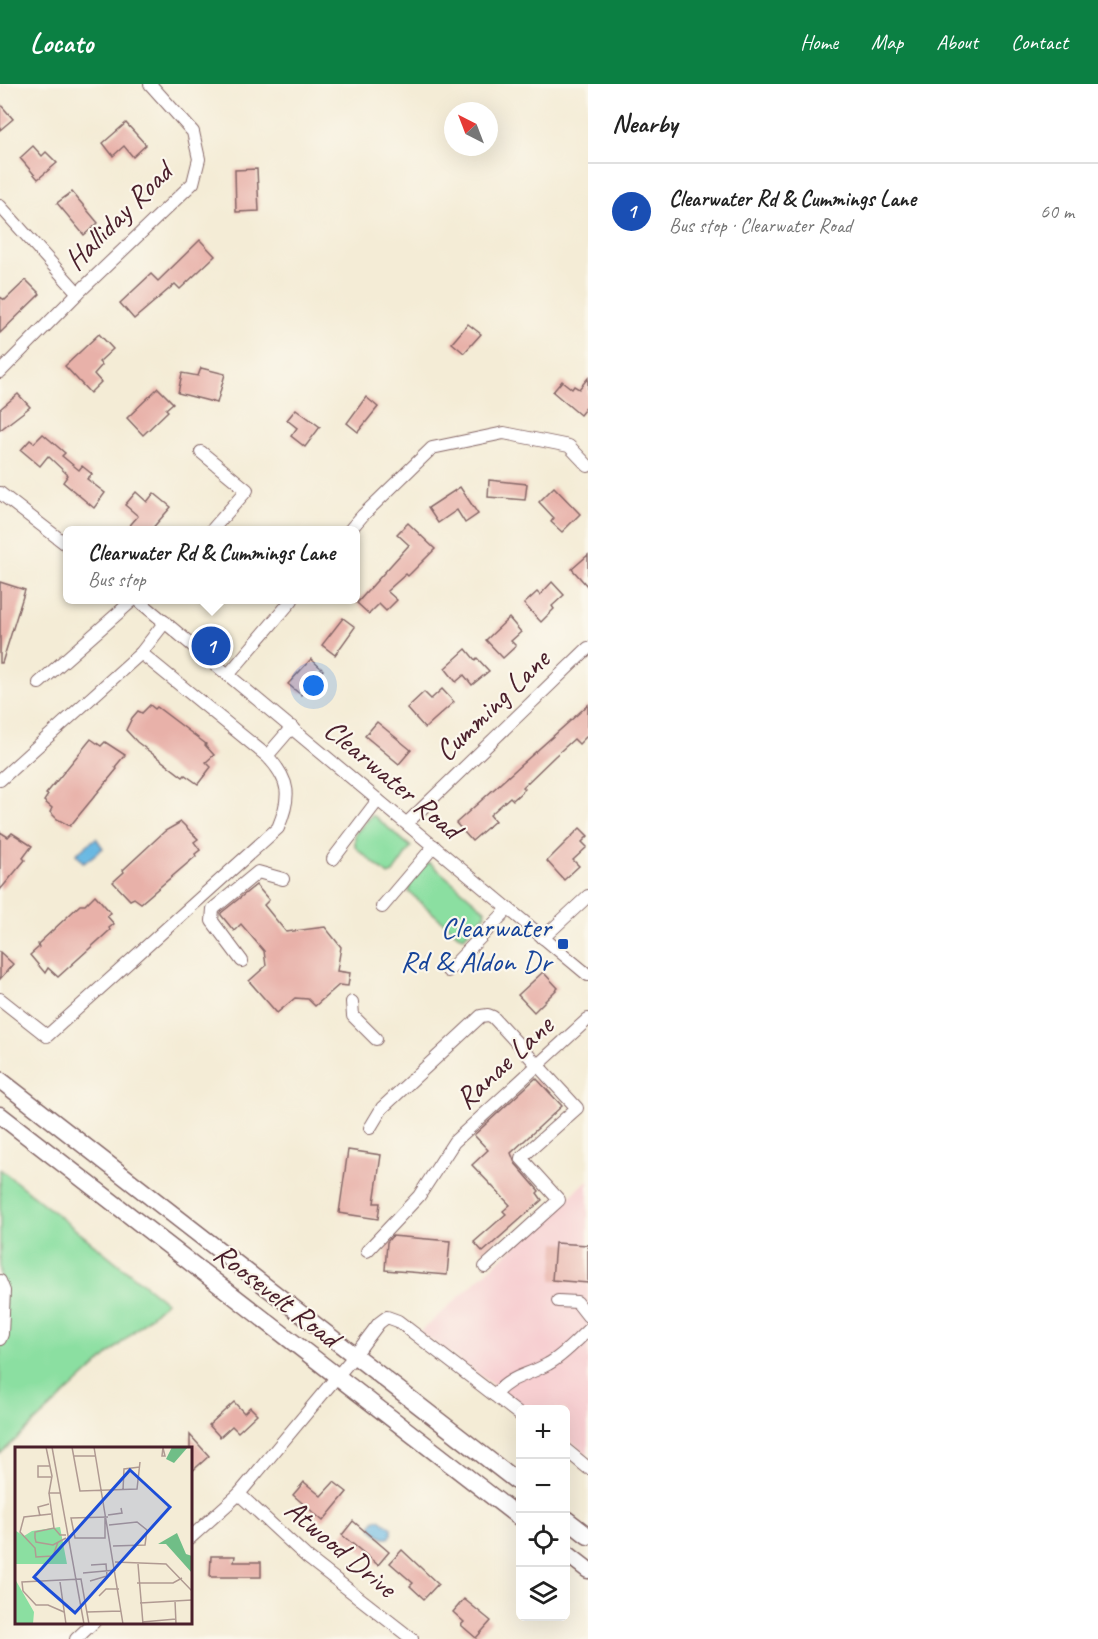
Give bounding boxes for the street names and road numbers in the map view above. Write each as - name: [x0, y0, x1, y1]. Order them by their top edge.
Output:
- street label: Halliday Road: [56, 151, 183, 278]
- street label: Cumming Lane: [426, 639, 559, 769]
- street label: Clearwater Road: [316, 710, 473, 850]
- street label: Ranae Lane: [447, 1005, 563, 1117]
- street label: Roosevelt Road: [206, 1234, 351, 1359]
- street label: Atwood Drive: [277, 1490, 406, 1607]

